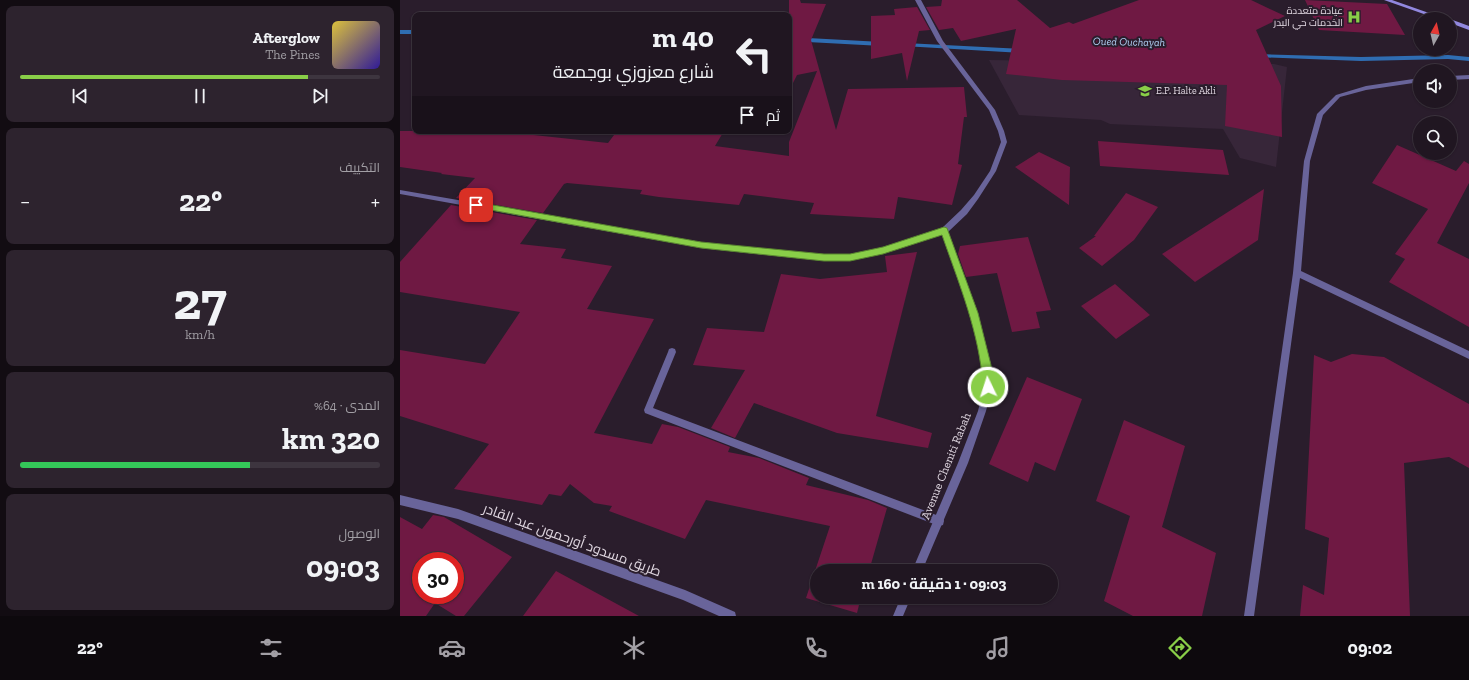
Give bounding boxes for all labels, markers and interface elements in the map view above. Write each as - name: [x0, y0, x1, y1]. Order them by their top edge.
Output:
- place label: عيادة متعددة الخدمات حي البدر: [1273, 5, 1343, 30]
- hospital icon: عيادة متعددة الخدمات حي البدر: [1346, 9, 1362, 25]
- north arrow: [1413, 12, 1457, 56]
- map controls: [1413, 12, 1457, 160]
- text: 40 m: [652, 21, 714, 54]
- icon: left: [728, 28, 780, 80]
- text: Afterglow: [253, 29, 320, 47]
- water label: Oued Ouchayah: [1093, 35, 1166, 49]
- text: The Pines: [265, 47, 320, 62]
- text: شارع معزوزي بوجمعة: [553, 61, 714, 83]
- button: sound: [1413, 64, 1457, 108]
- school or university icon: E.P. Halte Akli: [1137, 83, 1153, 99]
- icon: previous: [69, 85, 91, 107]
- icon: pause: [189, 85, 211, 107]
- icon: next: [309, 85, 331, 107]
- place label: E.P. Halte Akli: [1156, 85, 1216, 97]
- icon: arrive: [736, 104, 758, 126]
- text: ثم: [766, 107, 780, 125]
- button: search: [1413, 116, 1457, 160]
- text: التكييف: [339, 160, 380, 175]
- text: 22°: [179, 183, 222, 219]
- text: −: [20, 188, 30, 215]
- text: +: [371, 188, 380, 215]
- pin: [459, 188, 493, 222]
- icon: arrive: [465, 194, 487, 216]
- text: 27: [173, 270, 227, 332]
- text: km/h: [185, 327, 215, 342]
- position arrow: [967, 366, 1009, 408]
- text: المدى · 64%: [314, 398, 380, 413]
- street label: Avenue Cheniti Rabah: [918, 410, 974, 521]
- text: 320 km: [282, 421, 380, 457]
- street label: طريق مسدود أورحمون عبد القادر: [480, 499, 664, 580]
- text: الوصول: [339, 526, 380, 541]
- text: 09:03: [306, 549, 380, 585]
- speed limit sign: 30: [412, 552, 464, 604]
- text: 09:03 · 1 دقيقة · 160 m: [861, 575, 1007, 593]
- icon: filters: [257, 634, 285, 662]
- icon: car: [438, 634, 466, 662]
- icon: climate: [620, 634, 648, 662]
- icon: phone: [802, 634, 830, 662]
- icon: music: [984, 634, 1012, 662]
- icon: directions: [1166, 634, 1194, 662]
- text: 22°: [77, 637, 103, 659]
- text: 09:02: [1348, 637, 1392, 659]

